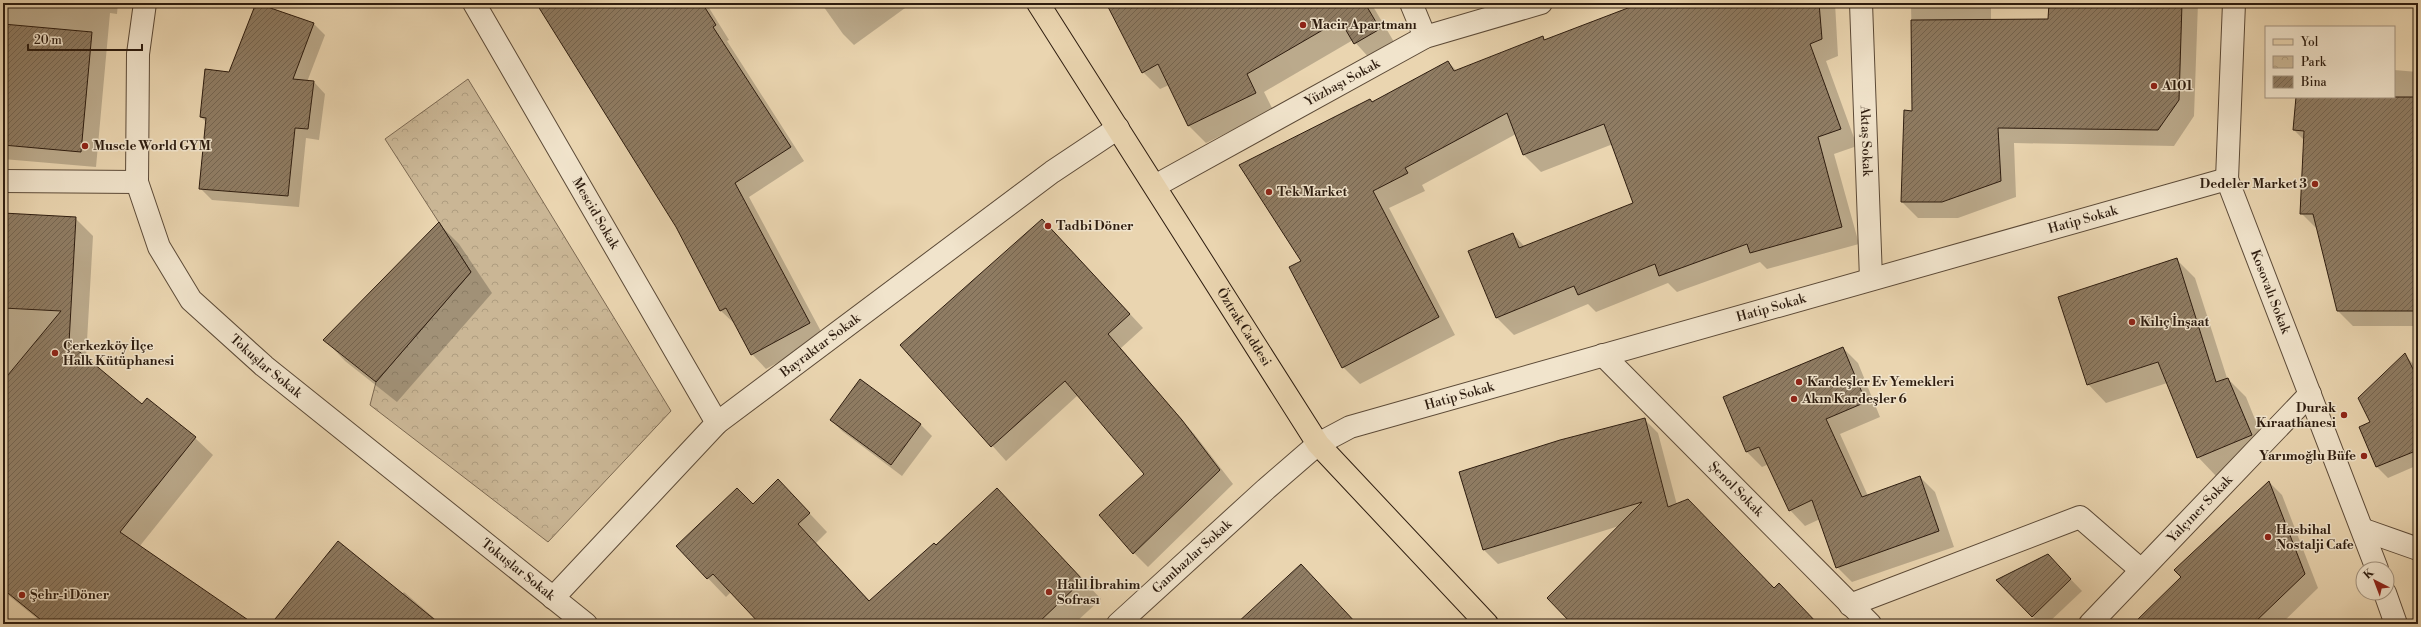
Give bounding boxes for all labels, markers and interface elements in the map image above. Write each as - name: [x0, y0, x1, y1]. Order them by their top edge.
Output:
- place label: Macir Apartmanı: [1311, 17, 1417, 33]
- marker: Macir Apartmanı: [1298, 20, 1308, 30]
- scale bar: [28, 26, 142, 52]
- legend: [2265, 26, 2395, 98]
- text: 20 m: [34, 33, 62, 48]
- text: Yol: [2300, 35, 2319, 50]
- street label: Yüzbaşı Sokak: [1301, 55, 1384, 110]
- text: Park: [2301, 55, 2327, 70]
- text: Bina: [2300, 75, 2328, 90]
- place label: A101: [2161, 78, 2193, 94]
- marker: A101: [2149, 81, 2159, 91]
- street label: Aktaş Sokak: [1857, 104, 1875, 178]
- place label: Muscle World GYM: [93, 138, 211, 154]
- marker: Muscle World GYM: [80, 141, 90, 151]
- street label: Mescid Sokak: [569, 175, 623, 253]
- place label: Dedeler Market 3: [2200, 176, 2307, 192]
- marker: Dedeler Market 3: [2310, 179, 2320, 189]
- place label: Tek Market: [1277, 184, 1347, 200]
- marker: Tek Market: [1264, 187, 1274, 197]
- street label: Hatip Sokak: [2046, 202, 2121, 237]
- place label: Tadbi Döner: [1056, 218, 1134, 234]
- marker: Tadbi Döner: [1043, 221, 1053, 231]
- street label: Kosovalı Sokak: [2247, 248, 2294, 337]
- street label: Öztrak Caddesi: [1213, 285, 1275, 369]
- street label: Hatip Sokak: [1735, 290, 1809, 325]
- street label: Bayraktar Sokak: [776, 310, 865, 381]
- place label: Kılıç İnşaat: [2140, 313, 2210, 330]
- marker: Kılıç İnşaat: [2127, 317, 2137, 327]
- street label: Tokuşlar Sokak: [227, 331, 306, 402]
- place label: Çerkezköy İlçe Halk Kütüphanesi: [63, 337, 174, 369]
- marker: Çerkezköy İlçe Halk Kütüphanesi: [50, 348, 60, 358]
- place label: Kardeşler Ev Yemekleri: [1807, 374, 1954, 390]
- marker: Kardeşler Ev Yemekleri: [1794, 377, 1804, 387]
- street label: Hatip Sokak: [1423, 378, 1497, 413]
- place label: Akın Kardeşler 6: [1801, 391, 1907, 407]
- marker: Akın Kardeşler 6: [1789, 394, 1799, 404]
- place label: Durak Kıraathanesi: [2256, 400, 2337, 431]
- marker: Durak Kıraathanesi: [2339, 410, 2349, 420]
- place label: Yarımoğlu Büfe: [2259, 448, 2356, 464]
- marker: Yarımoğlu Büfe: [2359, 451, 2369, 461]
- street label: Şenol Sokak: [1705, 458, 1768, 521]
- street label: Yalçıner Sokak: [2163, 471, 2237, 547]
- street label: Gambazlar Sokak: [1149, 516, 1236, 597]
- place label: Hasbihal Nostalji Cafe: [2276, 522, 2354, 553]
- marker: Hasbihal Nostalji Cafe: [2263, 532, 2273, 542]
- street label: Tokuşlar Sokak: [478, 535, 559, 605]
- north arrow: [2355, 561, 2395, 601]
- text: K: [2361, 565, 2378, 582]
- place label: Halil İbrahim Sofrası: [1057, 576, 1140, 608]
- place label: Şehr-i Döner: [30, 587, 110, 603]
- marker: Halil İbrahim Sofrası: [1044, 587, 1054, 597]
- marker: Şehr-i Döner: [17, 590, 27, 600]

